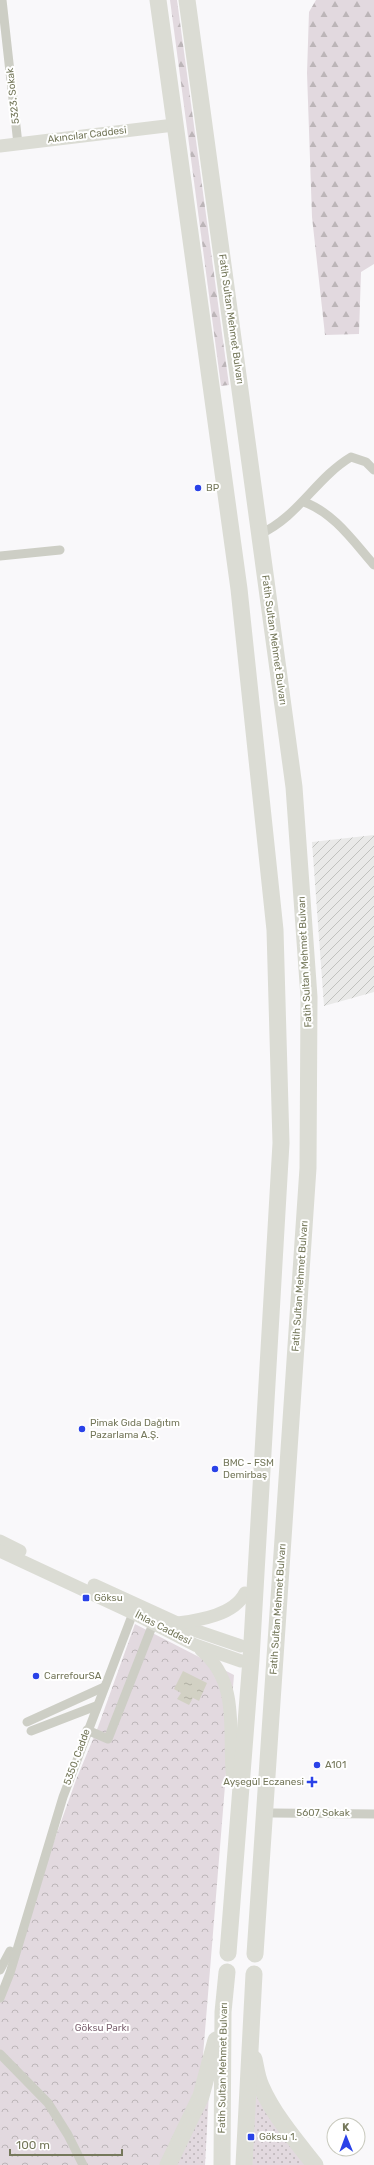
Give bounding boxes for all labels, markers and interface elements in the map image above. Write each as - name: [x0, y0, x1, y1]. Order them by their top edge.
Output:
- street label: 5323. Sokak: [4, 66, 22, 125]
- street label: Akıncılar Caddesi: [47, 124, 127, 146]
- street label: Fatih Sultan Mehmet Bulvarı: [216, 253, 246, 385]
- place label: BP: [206, 482, 220, 494]
- marker: BP: [193, 483, 203, 493]
- street label: Fatih Sultan Mehmet Bulvarı: [259, 574, 289, 706]
- street label: Fatih Sultan Mehmet Bulvarı: [296, 896, 314, 1028]
- street label: Fatih Sultan Mehmet Bulvarı: [289, 1220, 311, 1352]
- place label: Pimak Gıda Dağıtım Pazarlama A.Ş.: [90, 1417, 180, 1441]
- marker: Pimak Gıda Dağıtım Pazarlama A.Ş.: [77, 1424, 87, 1434]
- place label: BMC - FSM Demirbaş: [223, 1457, 274, 1481]
- marker: BMC - FSM Demirbaş: [210, 1464, 220, 1474]
- street label: Fatih Sultan Mehmet Bulvarı: [267, 1543, 289, 1675]
- place label: Göksu: [94, 1592, 123, 1604]
- marker: Göksu: [81, 1593, 91, 1603]
- street label: İhlas Caddesi: [133, 1609, 193, 1647]
- place label: CarrefourSA: [44, 1670, 102, 1682]
- marker: CarrefourSA: [31, 1671, 41, 1681]
- street label: 5350. Cadde: [61, 1727, 93, 1787]
- place label: A101: [325, 1759, 346, 1771]
- marker: A101: [312, 1760, 322, 1770]
- place label: Ayşegül Eczanesi: [223, 1776, 304, 1788]
- marker: Ayşegül Eczanesi: [307, 1777, 317, 1787]
- street label: 5607 Sokak: [296, 1807, 351, 1819]
- street label: Fatih Sultan Mehmet Bulvarı: [216, 2002, 230, 2134]
- park label: Göksu Parkı: [75, 2022, 129, 2034]
- north arrow: [326, 2117, 366, 2157]
- text: K: [342, 2121, 350, 2134]
- scale bar: [10, 2131, 122, 2157]
- place label: Göksu 1.: [259, 2131, 297, 2143]
- marker: Göksu 1.: [246, 2132, 256, 2142]
- text: 100 m: [16, 2138, 50, 2152]

